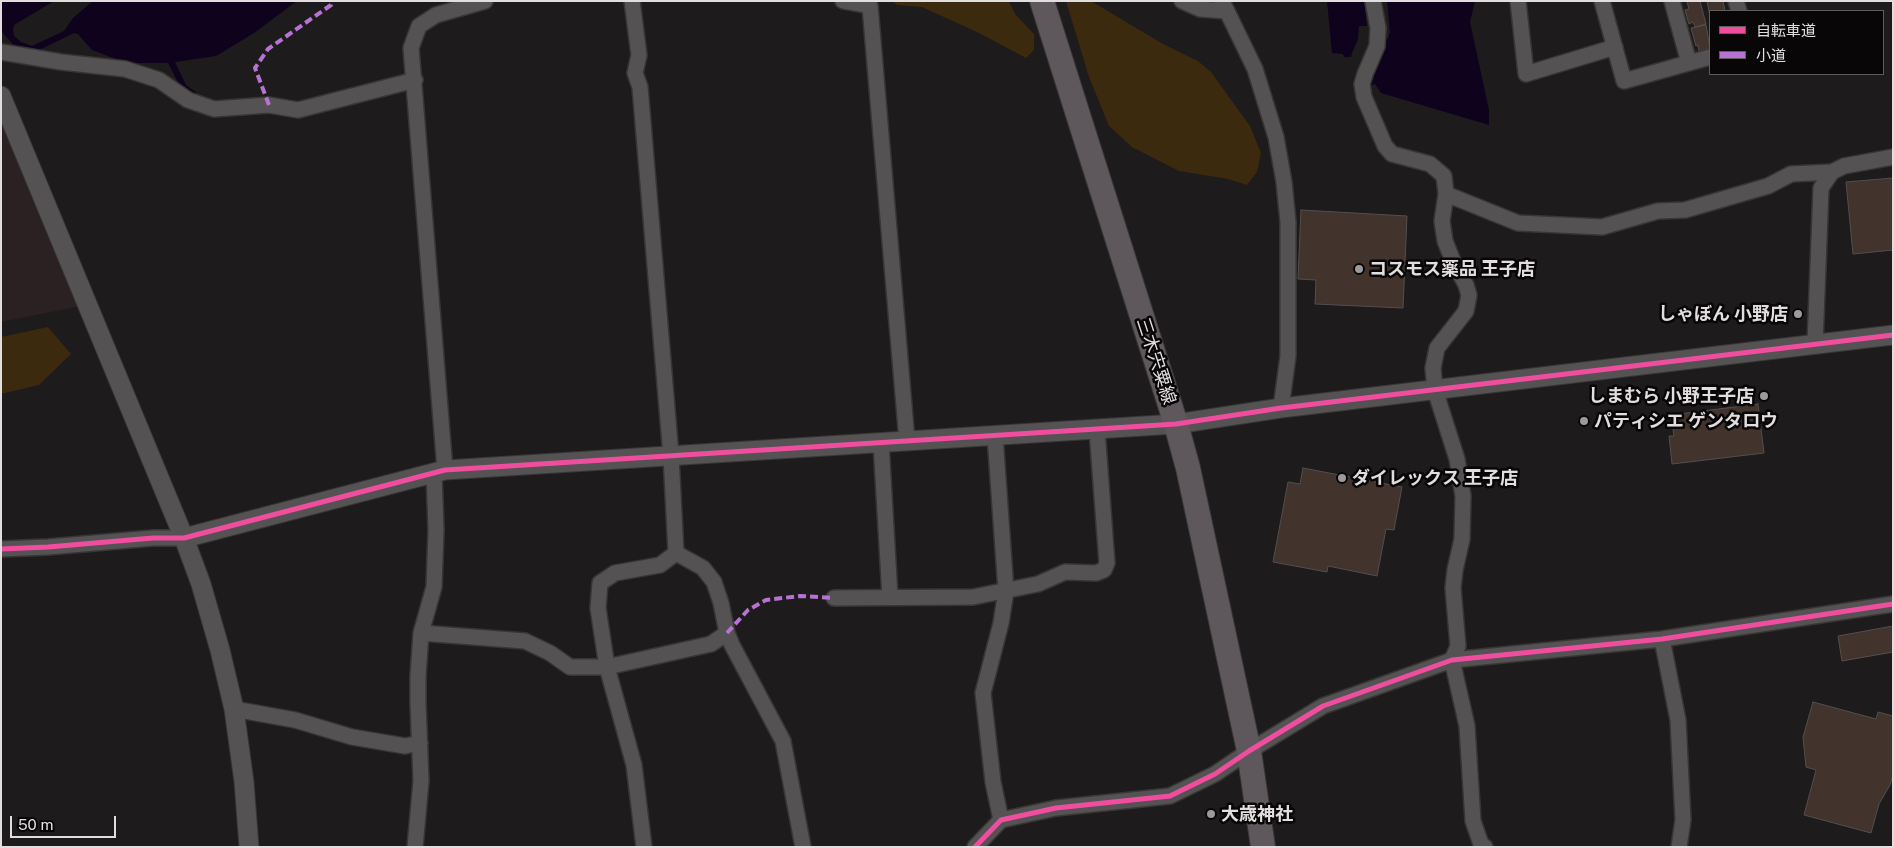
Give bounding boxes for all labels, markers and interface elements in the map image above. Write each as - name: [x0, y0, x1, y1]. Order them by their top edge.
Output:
- legend: [1709, 10, 1884, 75]
- text: 自転車道: [1756, 22, 1816, 39]
- text: 小道: [1756, 47, 1786, 64]
- place label: コスモス薬品 王子店: [1369, 258, 1535, 280]
- marker: コスモス薬品 王子店: [1353, 263, 1365, 275]
- place label: しゃぼん 小野店: [1658, 303, 1788, 325]
- marker: しゃぼん 小野店: [1792, 308, 1804, 320]
- street label: 三木宍粟線: [1132, 315, 1180, 407]
- place label: しまむら 小野王子店: [1588, 385, 1754, 407]
- marker: しまむら 小野王子店: [1758, 390, 1770, 402]
- place label: パティシエ ゲンタロウ: [1594, 410, 1778, 432]
- marker: パティシエ ゲンタロウ: [1578, 415, 1590, 427]
- place label: ダイレックス 王子店: [1352, 467, 1518, 489]
- marker: ダイレックス 王子店: [1336, 472, 1348, 484]
- place label: 大歳神社: [1221, 803, 1293, 825]
- scale bar: [12, 806, 119, 838]
- marker: 大歳神社: [1205, 808, 1217, 820]
- text: 50 m: [18, 816, 53, 833]

